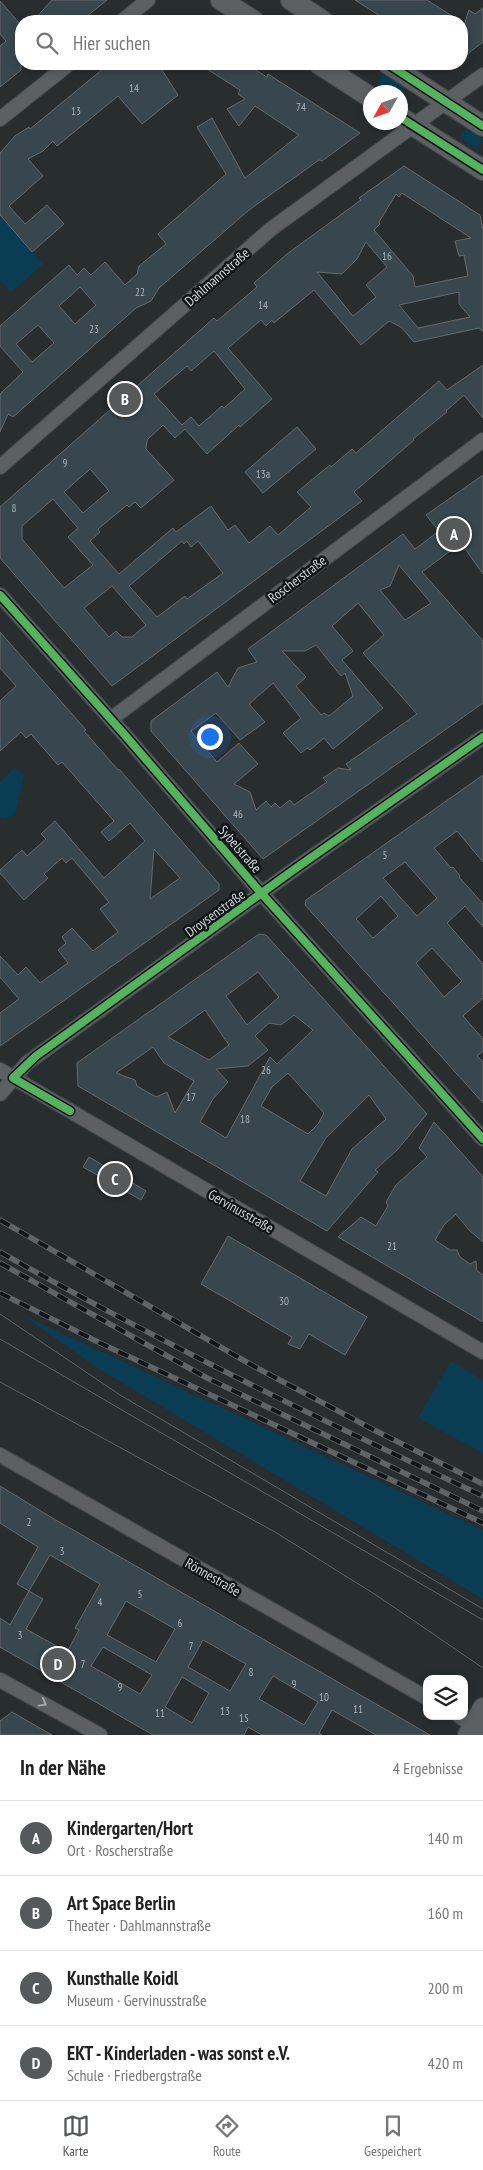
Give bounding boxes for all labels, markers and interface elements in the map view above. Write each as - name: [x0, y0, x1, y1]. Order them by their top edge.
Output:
- search box: [15, 15, 468, 70]
- icon: search: [33, 29, 61, 57]
- text: Hier suchen: [73, 31, 150, 55]
- house number: 14: [129, 81, 139, 95]
- north arrow: [363, 85, 408, 130]
- house number: 74: [296, 100, 306, 114]
- house number: 13: [71, 104, 81, 118]
- street label: Dahlmannstraße: [181, 244, 253, 310]
- house number: 16: [382, 249, 392, 263]
- house number: 22: [135, 285, 145, 299]
- house number: 14: [258, 298, 268, 312]
- house number: 23: [89, 322, 99, 336]
- pin: B: [109, 380, 141, 418]
- house number: 9: [63, 456, 68, 470]
- house number: 13a: [256, 467, 270, 481]
- house number: 8: [12, 501, 17, 515]
- pin: A: [438, 515, 470, 553]
- street label: Roscherstraße: [264, 551, 330, 607]
- your location: [197, 724, 223, 750]
- house number: 46: [233, 807, 243, 821]
- street label: Sybelstraße: [215, 822, 266, 877]
- house number: 5: [383, 848, 388, 862]
- street label: Droysenstraße: [182, 885, 249, 941]
- house number: 26: [261, 1063, 271, 1077]
- house number: 17: [186, 1090, 196, 1104]
- house number: 18: [240, 1112, 250, 1126]
- pin: C: [99, 1160, 131, 1198]
- street label: Gervinusstraße: [205, 1185, 277, 1237]
- house number: 21: [387, 1239, 397, 1253]
- house number: 30: [279, 1294, 289, 1308]
- house number: 2: [27, 1515, 32, 1529]
- house number: 3: [60, 1544, 65, 1558]
- street label: Rönnestraße: [182, 1554, 244, 1600]
- house number: 5: [138, 1587, 143, 1601]
- house number: 4: [98, 1595, 103, 1609]
- house number: 6: [178, 1616, 183, 1630]
- house number: 3: [18, 1628, 23, 1642]
- house number: 7: [189, 1639, 194, 1653]
- pin: D: [42, 1645, 74, 1683]
- house number: 7: [81, 1657, 86, 1671]
- house number: 8: [249, 1665, 254, 1679]
- map controls: [423, 1675, 468, 1720]
- button: layers: [423, 1675, 468, 1720]
- house number: 9: [292, 1677, 297, 1691]
- house number: 9: [118, 1680, 123, 1694]
- house number: 10: [319, 1690, 329, 1704]
- one-way arrow: [37, 1697, 46, 1707]
- house number: 11: [353, 1702, 363, 1716]
- house number: 13: [220, 1704, 230, 1718]
- house number: 11: [155, 1706, 165, 1720]
- house number: 15: [239, 1711, 249, 1725]
- text: In der Nähe: [20, 1754, 106, 1781]
- text: 4 Ergebnisse: [393, 1758, 463, 1778]
- text: Kindergarten/Hort: [67, 1816, 193, 1840]
- text: A: [32, 1828, 40, 1848]
- text: 140 m: [428, 1828, 463, 1848]
- text: Ort · Roscherstraße: [67, 1840, 173, 1860]
- text: Art Space Berlin: [67, 1891, 176, 1915]
- text: B: [32, 1903, 40, 1923]
- text: 160 m: [428, 1903, 463, 1923]
- text: Theater · Dahlmannstraße: [67, 1915, 211, 1935]
- text: Kunsthalle Koidl: [67, 1966, 178, 1990]
- text: C: [32, 1978, 40, 1998]
- text: 200 m: [428, 1978, 463, 1998]
- text: Museum · Gervinusstraße: [67, 1990, 207, 2010]
- text: EKT - Kinderladen - was sonst e.V.: [67, 2041, 290, 2065]
- text: D: [32, 2053, 40, 2073]
- text: 420 m: [428, 2053, 463, 2073]
- text: Schule · Friedbergstraße: [67, 2065, 202, 2085]
- tab: Karte: [62, 2112, 90, 2160]
- tab: Route: [213, 2112, 241, 2160]
- tab: Gespeichert: [364, 2112, 421, 2160]

